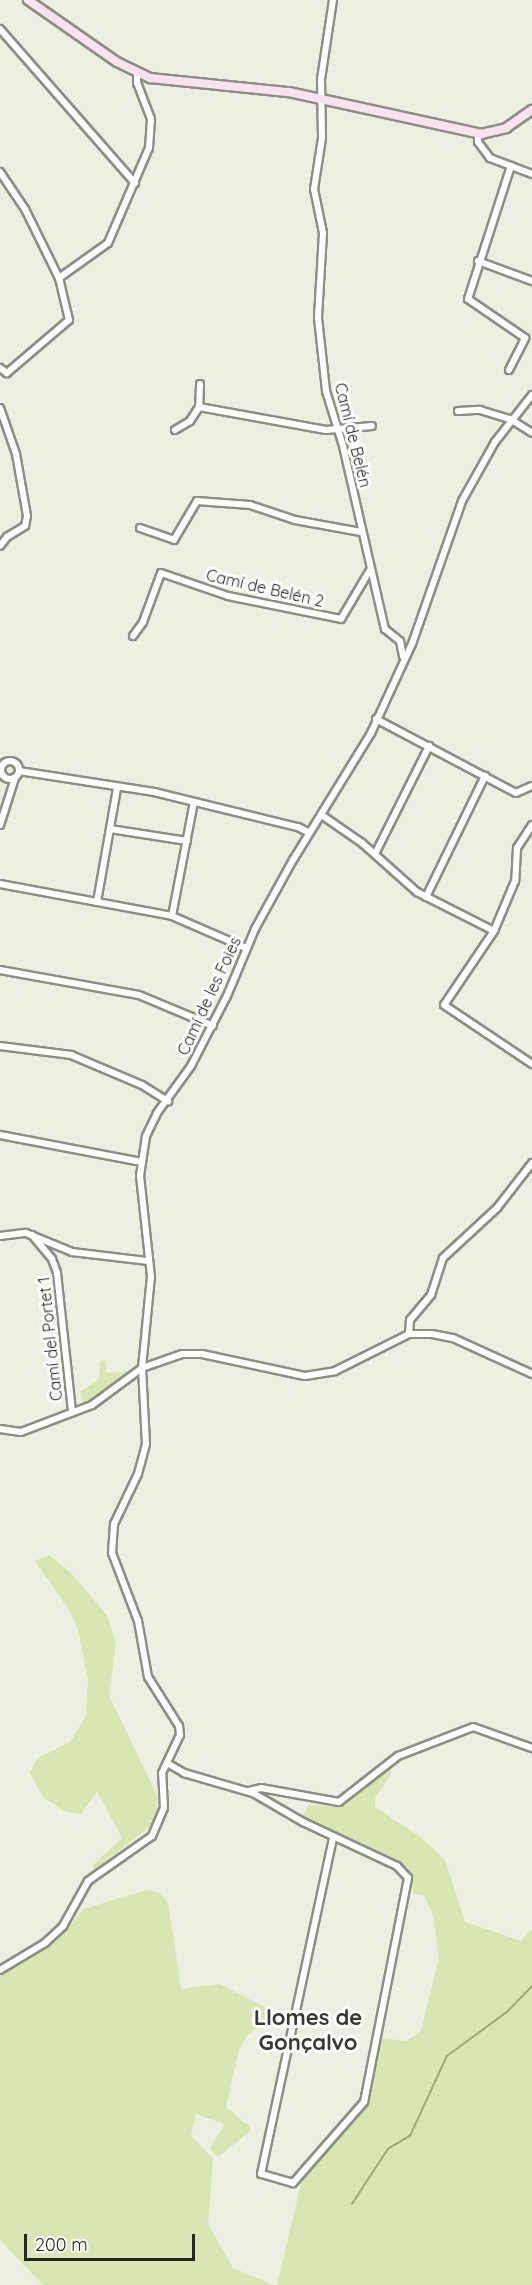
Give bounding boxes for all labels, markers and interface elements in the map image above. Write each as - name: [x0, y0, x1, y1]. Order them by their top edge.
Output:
- street label: Camí de Belén: [331, 381, 375, 489]
- street label: Camí de Belén 2: [204, 565, 326, 611]
- street label: Camí de les Foies: [173, 934, 245, 1058]
- street label: Camí del Portet 1: [34, 1276, 66, 1402]
- district label: Llomes de Gonçalvo: [254, 2004, 362, 2056]
- scale bar: [27, 2222, 198, 2260]
- text: 200 m: [35, 2233, 88, 2256]

